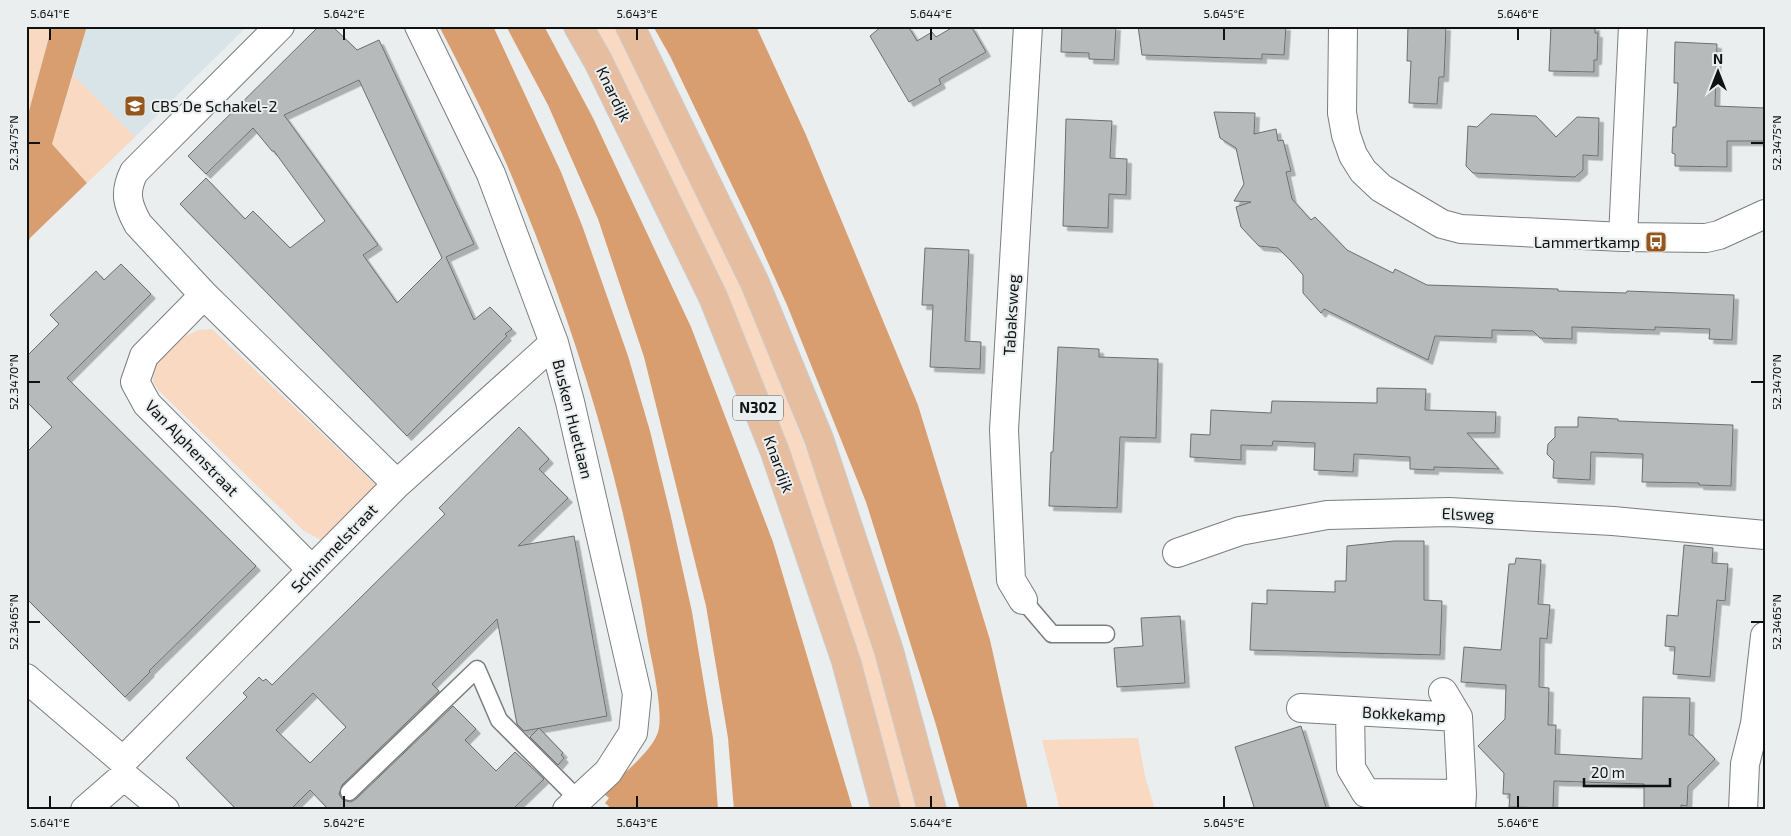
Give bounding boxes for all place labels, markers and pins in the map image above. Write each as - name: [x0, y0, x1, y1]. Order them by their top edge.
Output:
- school or university icon: CBS De Schakel-2: [123, 94, 147, 118]
- place label: CBS De Schakel-2: [151, 96, 277, 115]
- bus stop icon: Lammertkamp: [1644, 230, 1668, 254]
- place label: Lammertkamp: [1534, 232, 1640, 251]

